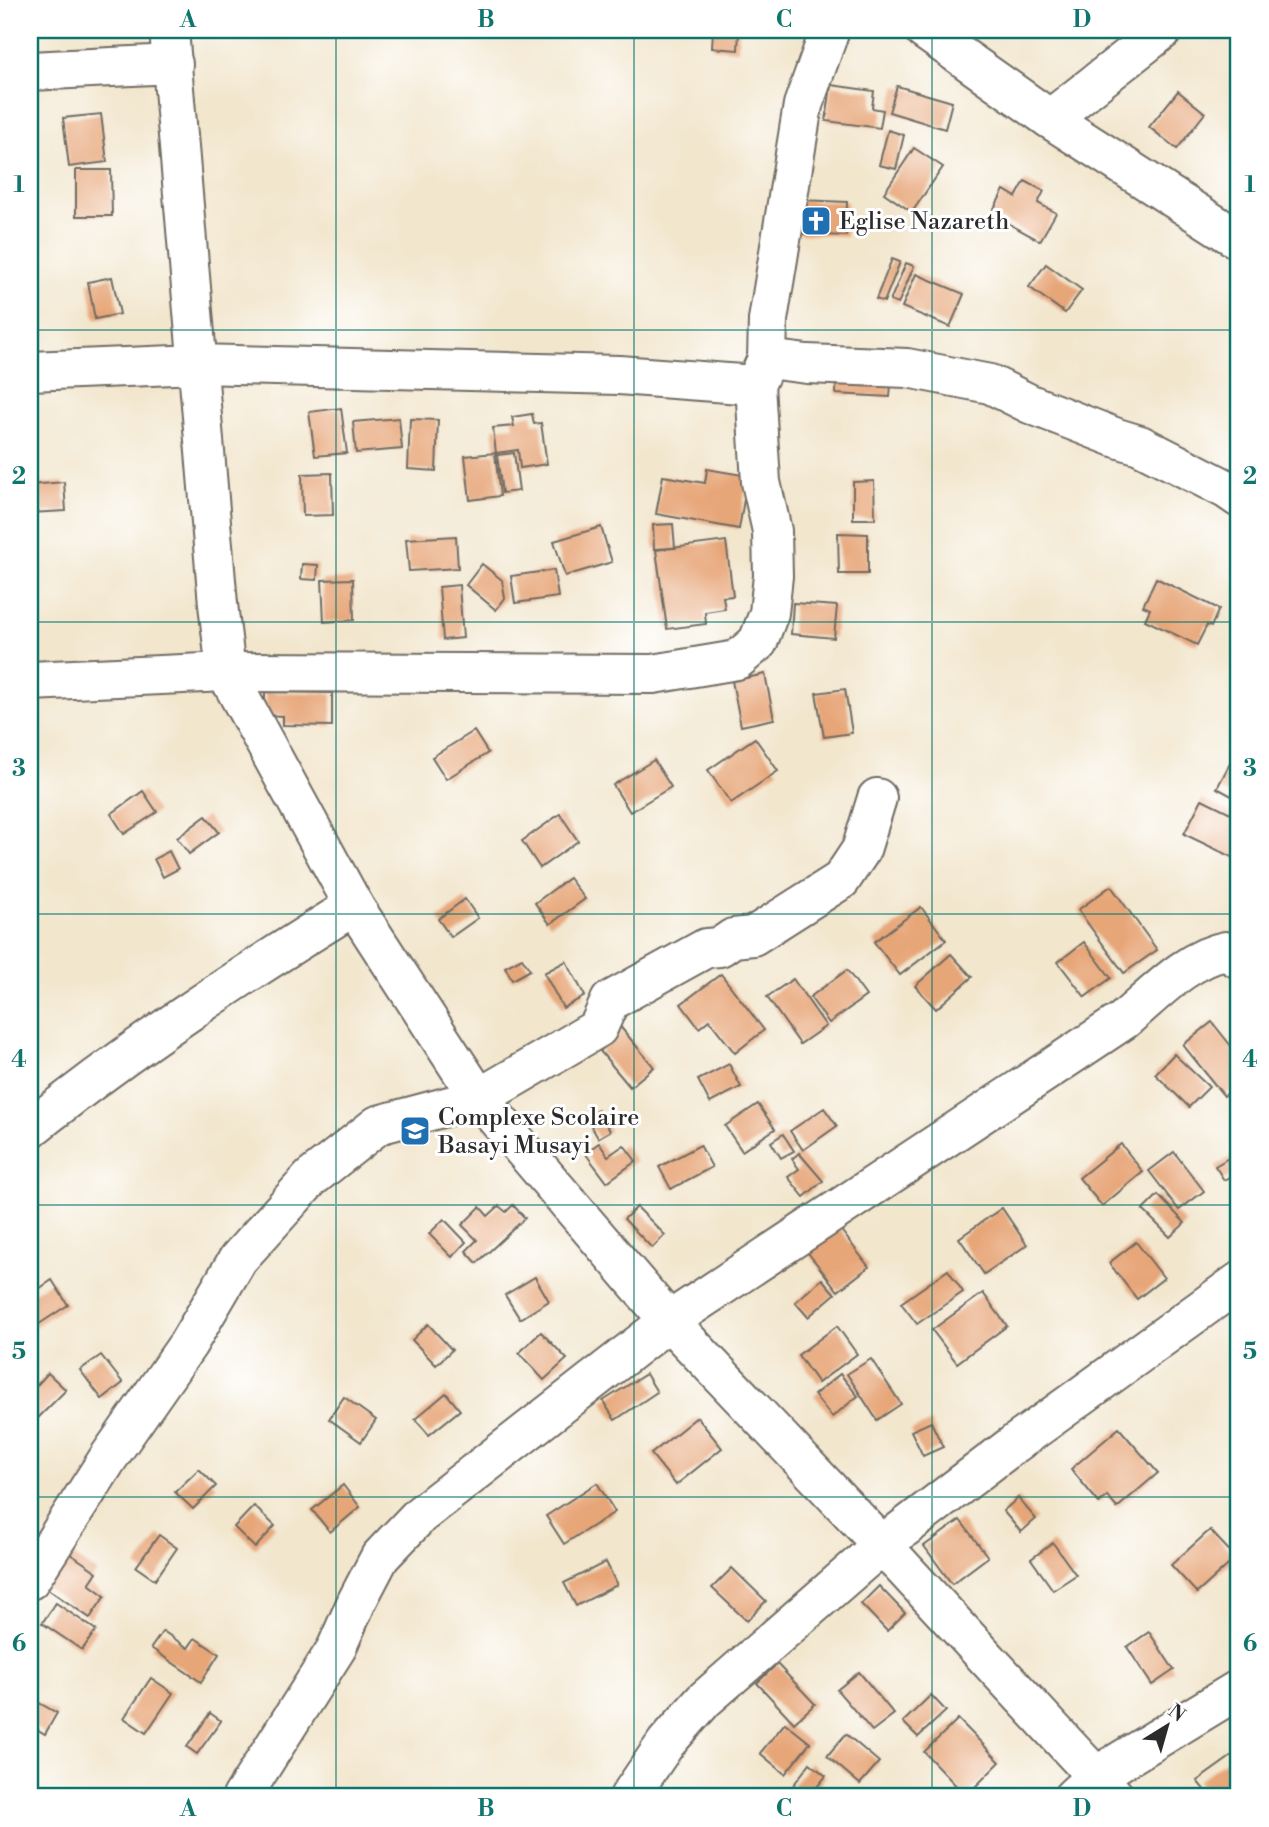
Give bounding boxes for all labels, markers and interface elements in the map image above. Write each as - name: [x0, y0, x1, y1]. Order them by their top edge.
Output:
- text: A: [179, 6, 197, 34]
- text: B: [477, 6, 495, 34]
- text: C: [776, 6, 792, 34]
- text: D: [1073, 6, 1091, 34]
- text: 1: [13, 171, 25, 199]
- text: 1: [1244, 171, 1256, 199]
- church icon: Eglise Nazareth: [799, 204, 833, 238]
- place label: Eglise Nazareth: [839, 207, 1009, 237]
- text: 2: [12, 463, 26, 491]
- text: 2: [1243, 463, 1257, 491]
- text: 3: [12, 755, 26, 783]
- text: 3: [1243, 755, 1257, 783]
- text: 4: [11, 1046, 27, 1074]
- text: 4: [1242, 1046, 1258, 1074]
- place label: Complexe Scolaire Basayi Musayi: [437, 1103, 639, 1161]
- school or university icon: Complexe Scolaire Basayi Musayi: [398, 1114, 432, 1148]
- text: 5: [12, 1338, 26, 1366]
- text: 5: [1243, 1338, 1257, 1366]
- text: 6: [12, 1630, 26, 1658]
- text: 6: [1243, 1630, 1257, 1658]
- north arrow: [1132, 1690, 1202, 1760]
- text: N: [1163, 1699, 1190, 1727]
- text: A: [179, 1795, 197, 1823]
- text: B: [477, 1795, 495, 1823]
- text: C: [776, 1795, 792, 1823]
- text: D: [1073, 1795, 1091, 1823]

